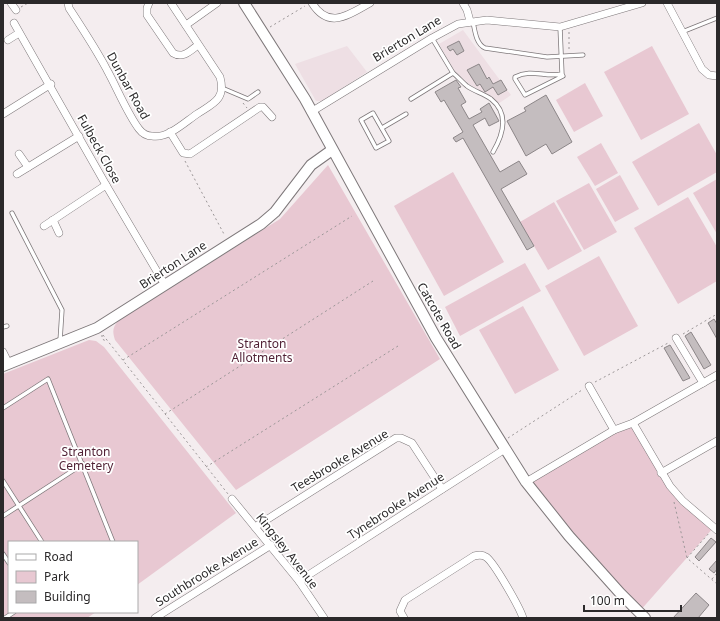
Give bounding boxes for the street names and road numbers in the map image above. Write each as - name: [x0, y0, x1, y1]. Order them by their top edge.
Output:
- street label: Brierton Lane: [369, 11, 444, 66]
- street label: Dunbar Road: [103, 49, 154, 123]
- street label: Fulbeck Close: [73, 111, 126, 187]
- street label: Brierton Lane: [136, 236, 210, 293]
- street label: Catcote Road: [413, 279, 465, 352]
- street label: Teesbrooke Avenue: [288, 425, 392, 496]
- street label: Tynebrooke Avenue: [344, 468, 447, 543]
- street label: Kingsley Avenue: [252, 509, 323, 592]
- street label: Southbrooke Avenue: [152, 533, 261, 610]

